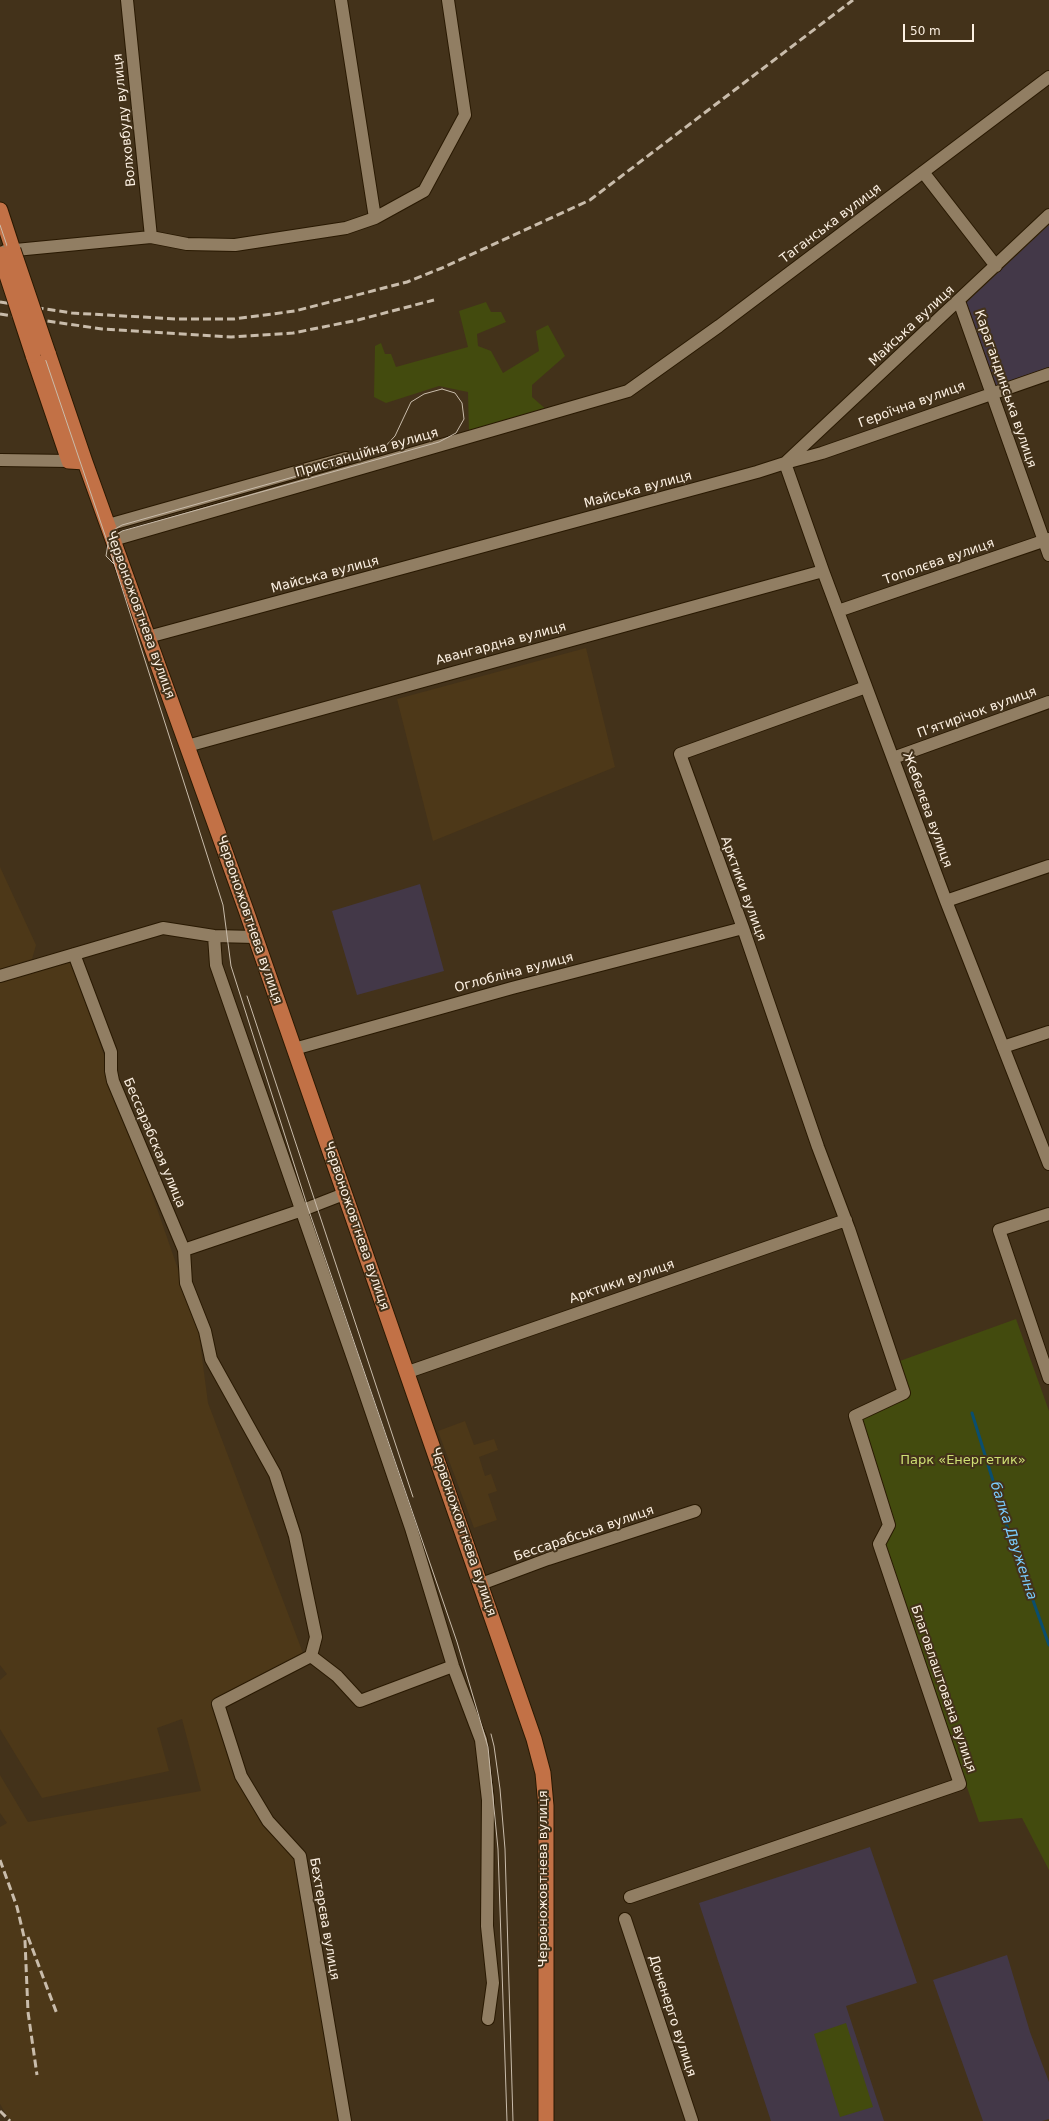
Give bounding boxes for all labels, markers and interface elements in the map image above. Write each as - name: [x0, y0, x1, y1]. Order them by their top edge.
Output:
- scale bar: [905, 16, 976, 42]
- text: 50 m: [910, 24, 941, 38]
- street label: Волховбуду вулиця: [110, 53, 140, 187]
- street label: Таганська вулиця: [777, 181, 885, 267]
- street label: Майська вулиця: [866, 282, 958, 370]
- street label: Карагандинська вулиця: [971, 308, 1039, 470]
- street label: Героїчна вулиця: [856, 378, 968, 432]
- street label: Пристанційна вулиця: [294, 425, 440, 481]
- street label: Майська вулиця: [582, 468, 694, 512]
- street label: Червоножовтнева вулиця: [102, 529, 178, 701]
- street label: Тополєва вулиця: [881, 536, 997, 588]
- street label: Майська вулиця: [269, 553, 381, 597]
- street label: Авангардна вулиця: [434, 619, 568, 669]
- street label: П’ятирічок вулиця: [915, 684, 1039, 742]
- street label: Жебелєва вулиця: [899, 750, 955, 870]
- street label: Червоножовтнева вулиця: [213, 834, 285, 1006]
- street label: Арктики вулиця: [717, 835, 769, 943]
- street label: Оглобліна вулиця: [453, 950, 575, 996]
- street label: Бессарабская улица: [120, 1076, 188, 1210]
- street label: Червоножовтнева вулиця: [320, 1140, 392, 1312]
- street label: Арктики вулиця: [567, 1257, 677, 1307]
- street label: Червоножовтнева вулиця: [427, 1446, 499, 1618]
- park label: Парк «Енергетик»: [900, 1453, 1026, 1469]
- water label: балка Двуженна: [986, 1480, 1040, 1602]
- street label: Бессарабська вулиця: [512, 1503, 656, 1565]
- street label: Благовлаштована вулиця: [907, 1603, 979, 1775]
- street label: Червоножовтнева вулиця: [536, 1790, 552, 1968]
- street label: Бехтерєва вулиця: [306, 1857, 342, 1981]
- street label: Доненерго вулиця: [645, 1953, 699, 2079]

